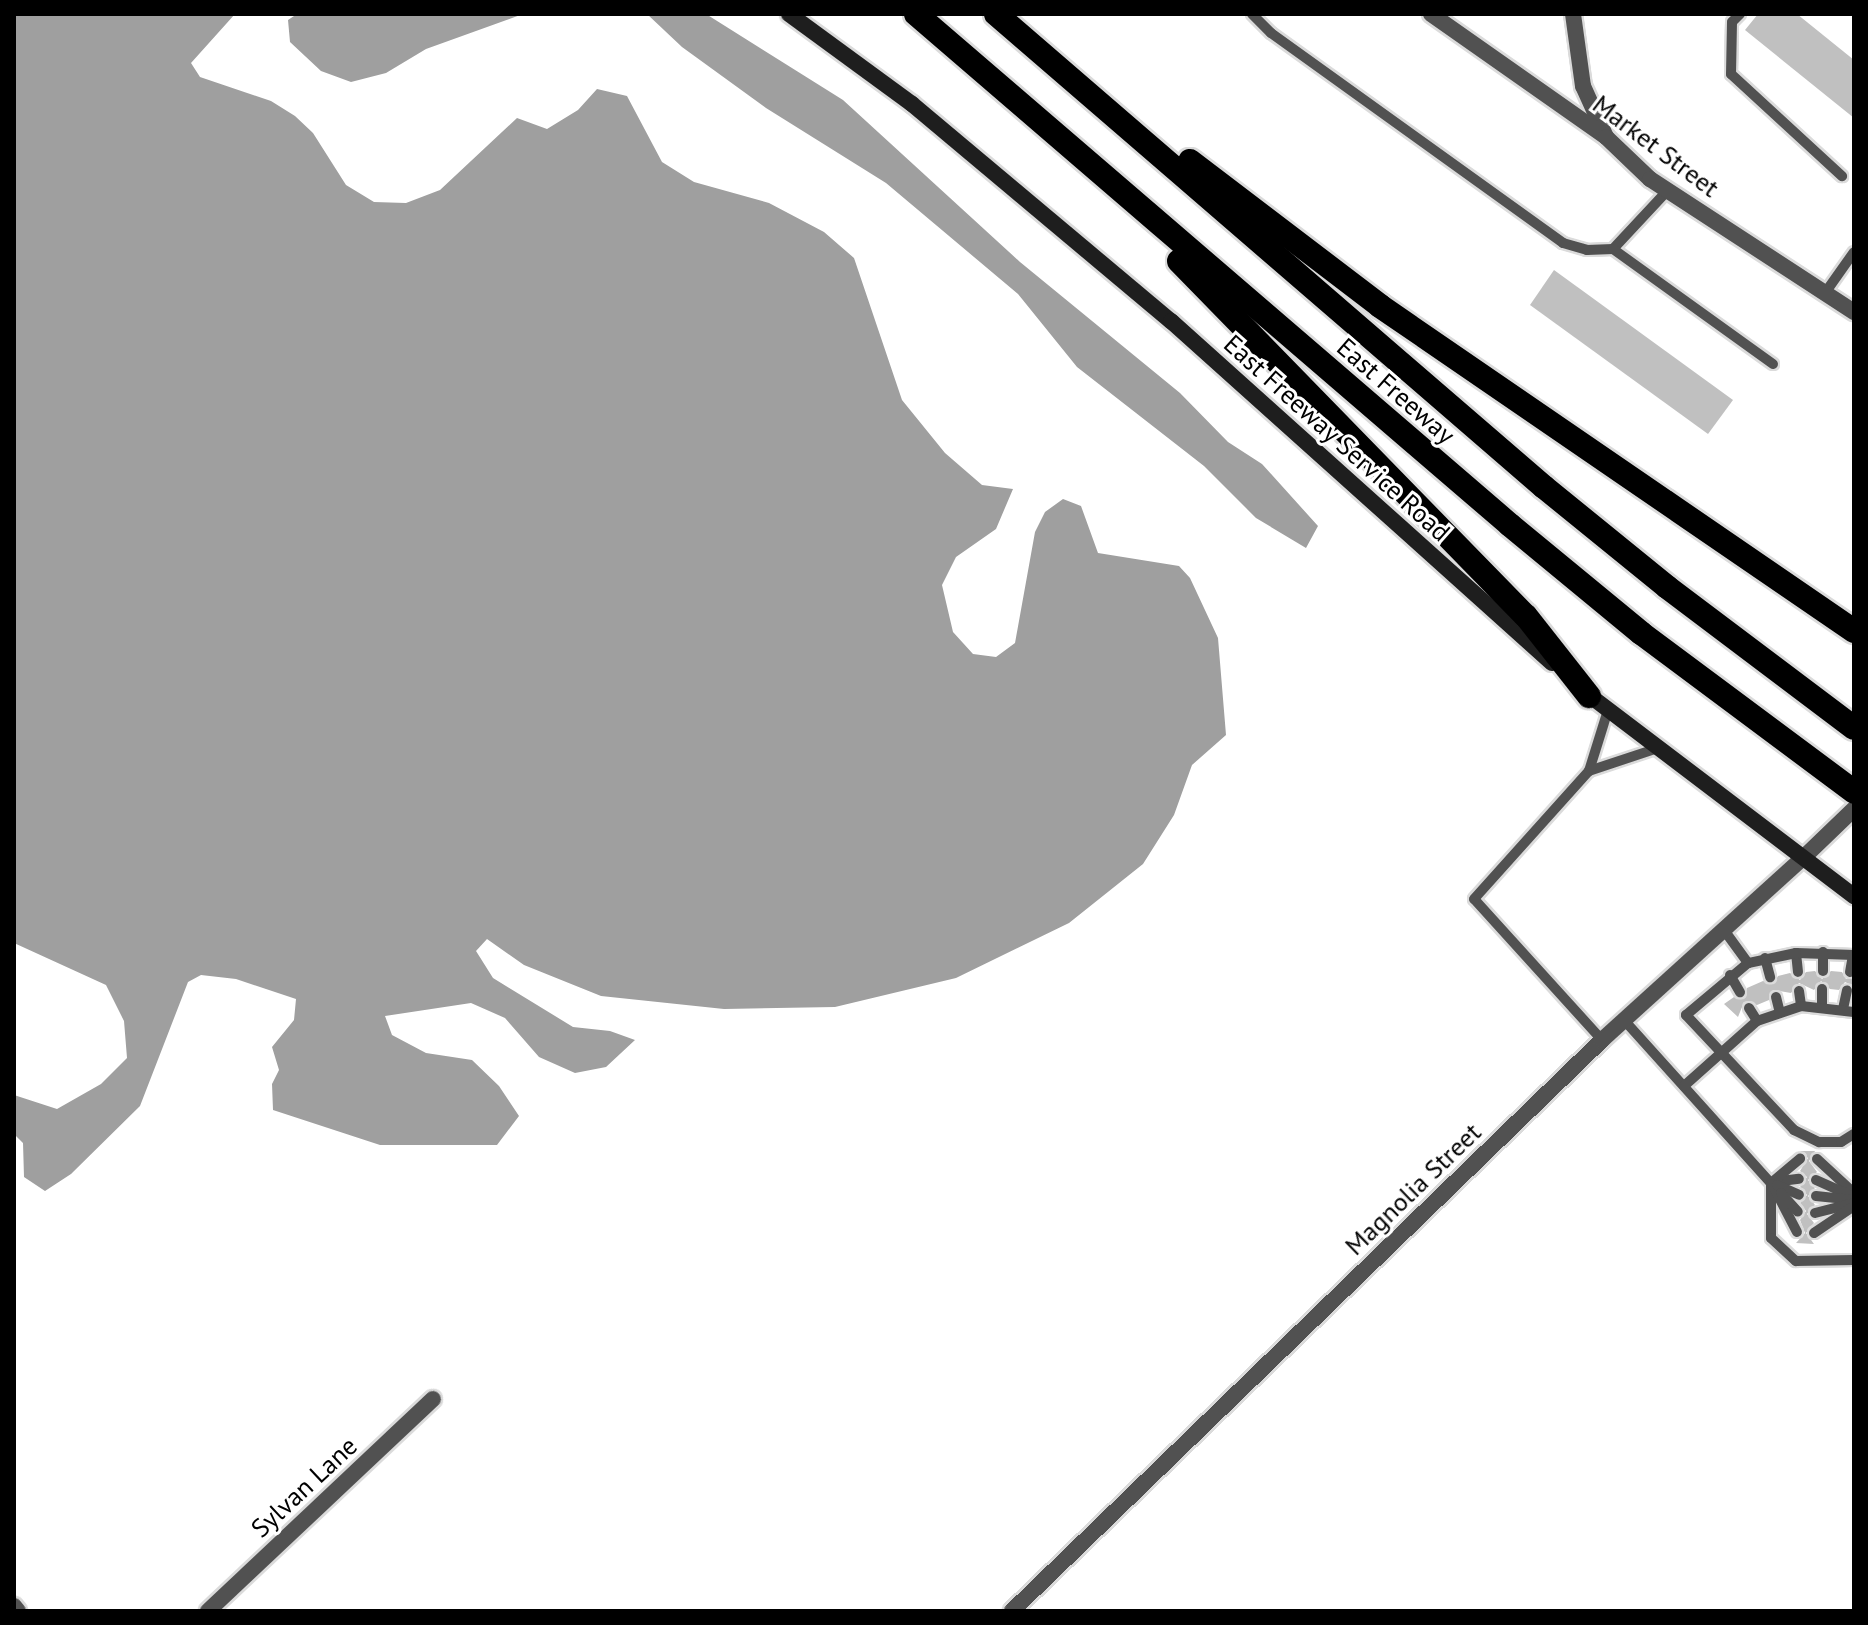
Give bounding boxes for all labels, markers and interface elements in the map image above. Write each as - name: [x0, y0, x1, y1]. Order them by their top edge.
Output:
- street label: Market Street: [1587, 88, 1725, 204]
- street label: East Freeway Service Road: [1217, 328, 1457, 548]
- street label: East Freeway: [1331, 331, 1461, 451]
- street label: Magnolia Street: [1339, 1117, 1487, 1261]
- street label: Sylvan Lane: [245, 1430, 363, 1544]

